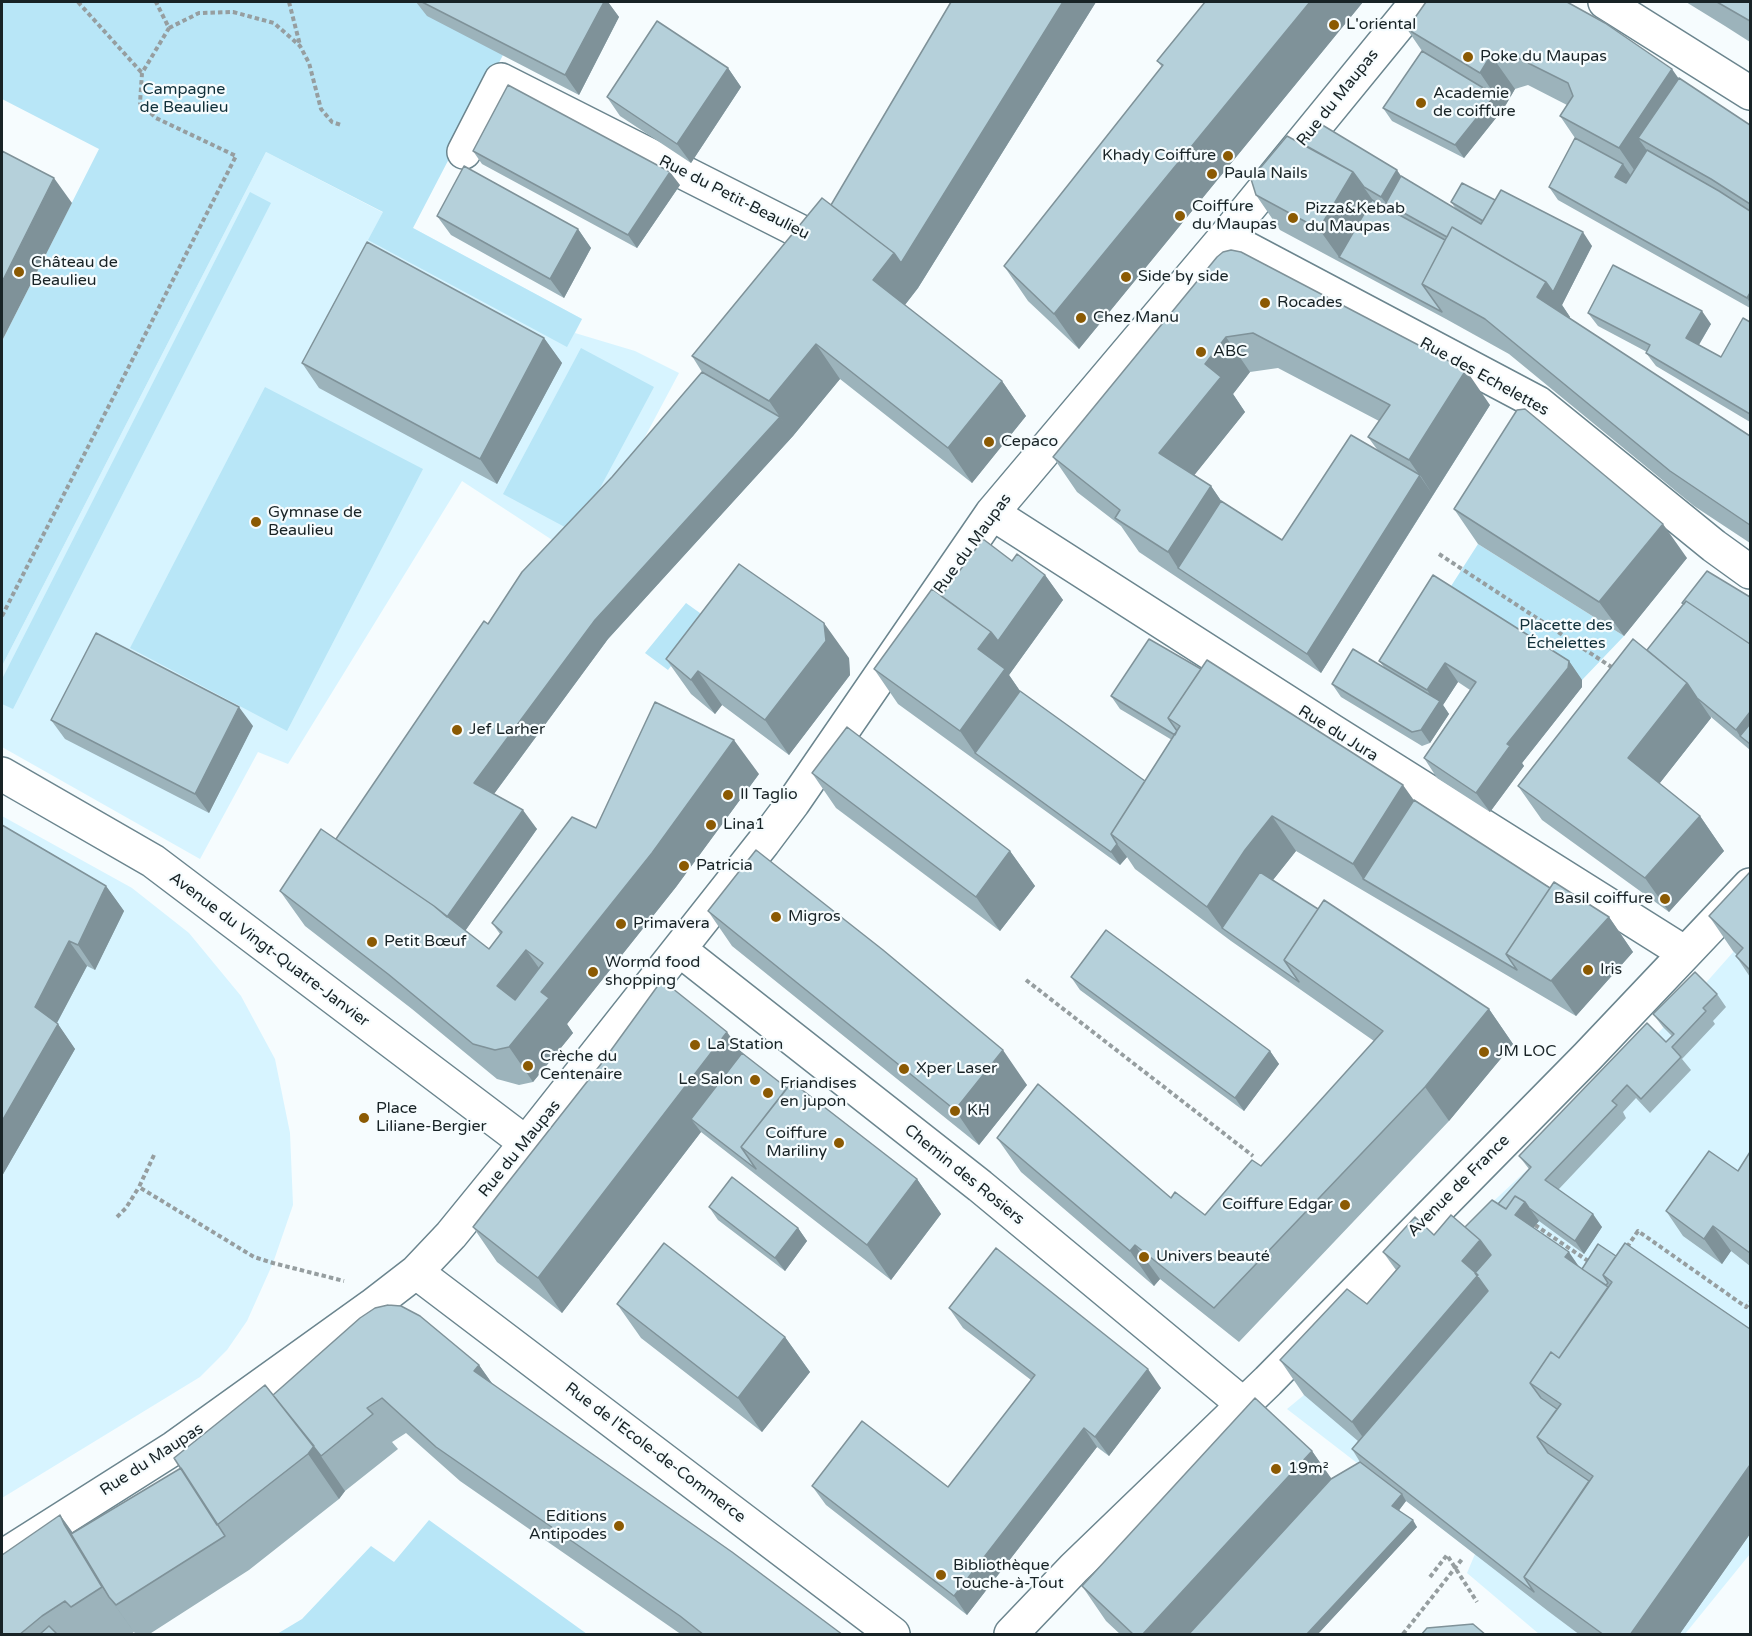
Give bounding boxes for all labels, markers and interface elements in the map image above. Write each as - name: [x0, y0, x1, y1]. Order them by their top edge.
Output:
- place label: L'oriental: [1346, 15, 1416, 35]
- marker: L'oriental: [1327, 18, 1341, 32]
- street label: Rue du Maupas: [1293, 46, 1383, 150]
- place label: Poke du Maupas: [1480, 47, 1607, 67]
- marker: Poke du Maupas: [1461, 50, 1475, 64]
- park label: Campagne de Beaulieu: [140, 80, 228, 118]
- place label: Academie de coiffure: [1433, 84, 1516, 122]
- marker: Academie de coiffure: [1414, 96, 1428, 110]
- place label: Khady Coiffure: [1102, 146, 1216, 166]
- marker: Khady Coiffure: [1221, 149, 1235, 163]
- street label: Rue du Petit-Beaulieu: [656, 152, 812, 244]
- place label: Paula Nails: [1224, 164, 1308, 184]
- marker: Paula Nails: [1205, 167, 1219, 181]
- place label: Coiffure du Maupas: [1192, 197, 1277, 235]
- place label: Pizza&Kebab du Maupas: [1305, 199, 1405, 237]
- marker: Coiffure du Maupas: [1173, 209, 1187, 223]
- marker: Pizza&Kebab du Maupas: [1286, 211, 1300, 225]
- place label: Château de Beaulieu: [31, 253, 118, 291]
- marker: Château de Beaulieu: [12, 265, 26, 279]
- place label: Side by side: [1138, 267, 1229, 287]
- marker: Side by side: [1119, 270, 1133, 284]
- place label: Rocades: [1277, 293, 1342, 313]
- marker: Rocades: [1258, 296, 1272, 310]
- place label: Chez Manu: [1093, 308, 1179, 328]
- marker: Chez Manu: [1074, 311, 1088, 325]
- street label: Rue des Echelettes: [1416, 334, 1552, 420]
- place label: ABC: [1213, 342, 1247, 362]
- marker: ABC: [1194, 345, 1208, 359]
- place label: Cepaco: [1001, 432, 1058, 452]
- marker: Cepaco: [982, 435, 996, 449]
- street label: Rue du Maupas: [930, 490, 1016, 598]
- place label: Gymnase de Beaulieu: [268, 503, 362, 541]
- marker: Gymnase de Beaulieu: [249, 515, 263, 529]
- park label: Placette des Échelettes: [1519, 616, 1613, 654]
- street label: Rue du Jura: [1294, 702, 1382, 766]
- place label: Jef Larher: [469, 720, 545, 740]
- marker: Jef Larher: [450, 723, 464, 737]
- place label: Il Taglio: [740, 785, 798, 805]
- marker: Il Taglio: [721, 788, 735, 802]
- place label: Lina1: [723, 815, 765, 835]
- marker: Lina1: [704, 818, 718, 832]
- place label: Patricia: [696, 856, 753, 876]
- marker: Patricia: [677, 859, 691, 873]
- street label: Avenue du Vingt-Quatre-Janvier: [165, 868, 373, 1032]
- place label: Basil coiffure: [1554, 889, 1653, 909]
- marker: Basil coiffure: [1658, 892, 1672, 906]
- place label: Migros: [788, 907, 841, 927]
- marker: Migros: [769, 910, 783, 924]
- place label: Primavera: [633, 914, 710, 934]
- marker: Primavera: [614, 917, 628, 931]
- place label: Petit Bœuf: [384, 932, 467, 952]
- marker: Petit Bœuf: [365, 935, 379, 949]
- place label: Wormd food shopping: [605, 953, 700, 991]
- place label: Iris: [1600, 960, 1622, 980]
- marker: Iris: [1581, 963, 1595, 977]
- marker: Wormd food shopping: [586, 965, 600, 979]
- place label: La Station: [707, 1035, 783, 1055]
- marker: La Station: [688, 1038, 702, 1052]
- place label: JM LOC: [1496, 1042, 1556, 1062]
- marker: JM LOC: [1477, 1045, 1491, 1059]
- place label: Crèche du Centenaire: [540, 1047, 622, 1085]
- marker: Crèche du Centenaire: [521, 1059, 535, 1073]
- place label: Xper Laser: [916, 1059, 997, 1079]
- marker: Xper Laser: [897, 1062, 911, 1076]
- place label: Le Salon: [678, 1070, 743, 1090]
- marker: Le Salon: [748, 1073, 762, 1087]
- place label: Friandises en jupon: [780, 1074, 857, 1112]
- marker: Friandises en jupon: [761, 1086, 775, 1100]
- street label: Rue du Maupas: [475, 1097, 565, 1201]
- place label: Place Liliane-Bergier: [376, 1099, 487, 1137]
- place label: KH: [967, 1101, 990, 1121]
- marker: KH: [948, 1104, 962, 1118]
- marker: Place Liliane-Bergier: [357, 1111, 371, 1125]
- street label: Chemin des Rosiers: [900, 1121, 1028, 1229]
- place label: Coiffure Mariliny: [765, 1124, 827, 1162]
- street label: Avenue de France: [1404, 1131, 1514, 1241]
- marker: Coiffure Mariliny: [832, 1136, 846, 1150]
- place label: Coiffure Edgar: [1222, 1195, 1333, 1215]
- marker: Coiffure Edgar: [1338, 1198, 1352, 1212]
- place label: Univers beauté: [1156, 1247, 1270, 1267]
- marker: Univers beauté: [1137, 1250, 1151, 1264]
- street label: Rue de l'Ecole-de-Commerce: [561, 1379, 749, 1527]
- street label: Rue du Maupas: [97, 1419, 207, 1501]
- place label: 19m²: [1288, 1459, 1329, 1479]
- marker: 19m²: [1269, 1462, 1283, 1476]
- place label: Editions Antipodes: [529, 1507, 607, 1545]
- marker: Editions Antipodes: [612, 1519, 626, 1533]
- place label: Bibliothèque Touche-à-Tout: [953, 1556, 1064, 1594]
- marker: Bibliothèque Touche-à-Tout: [934, 1568, 948, 1582]

